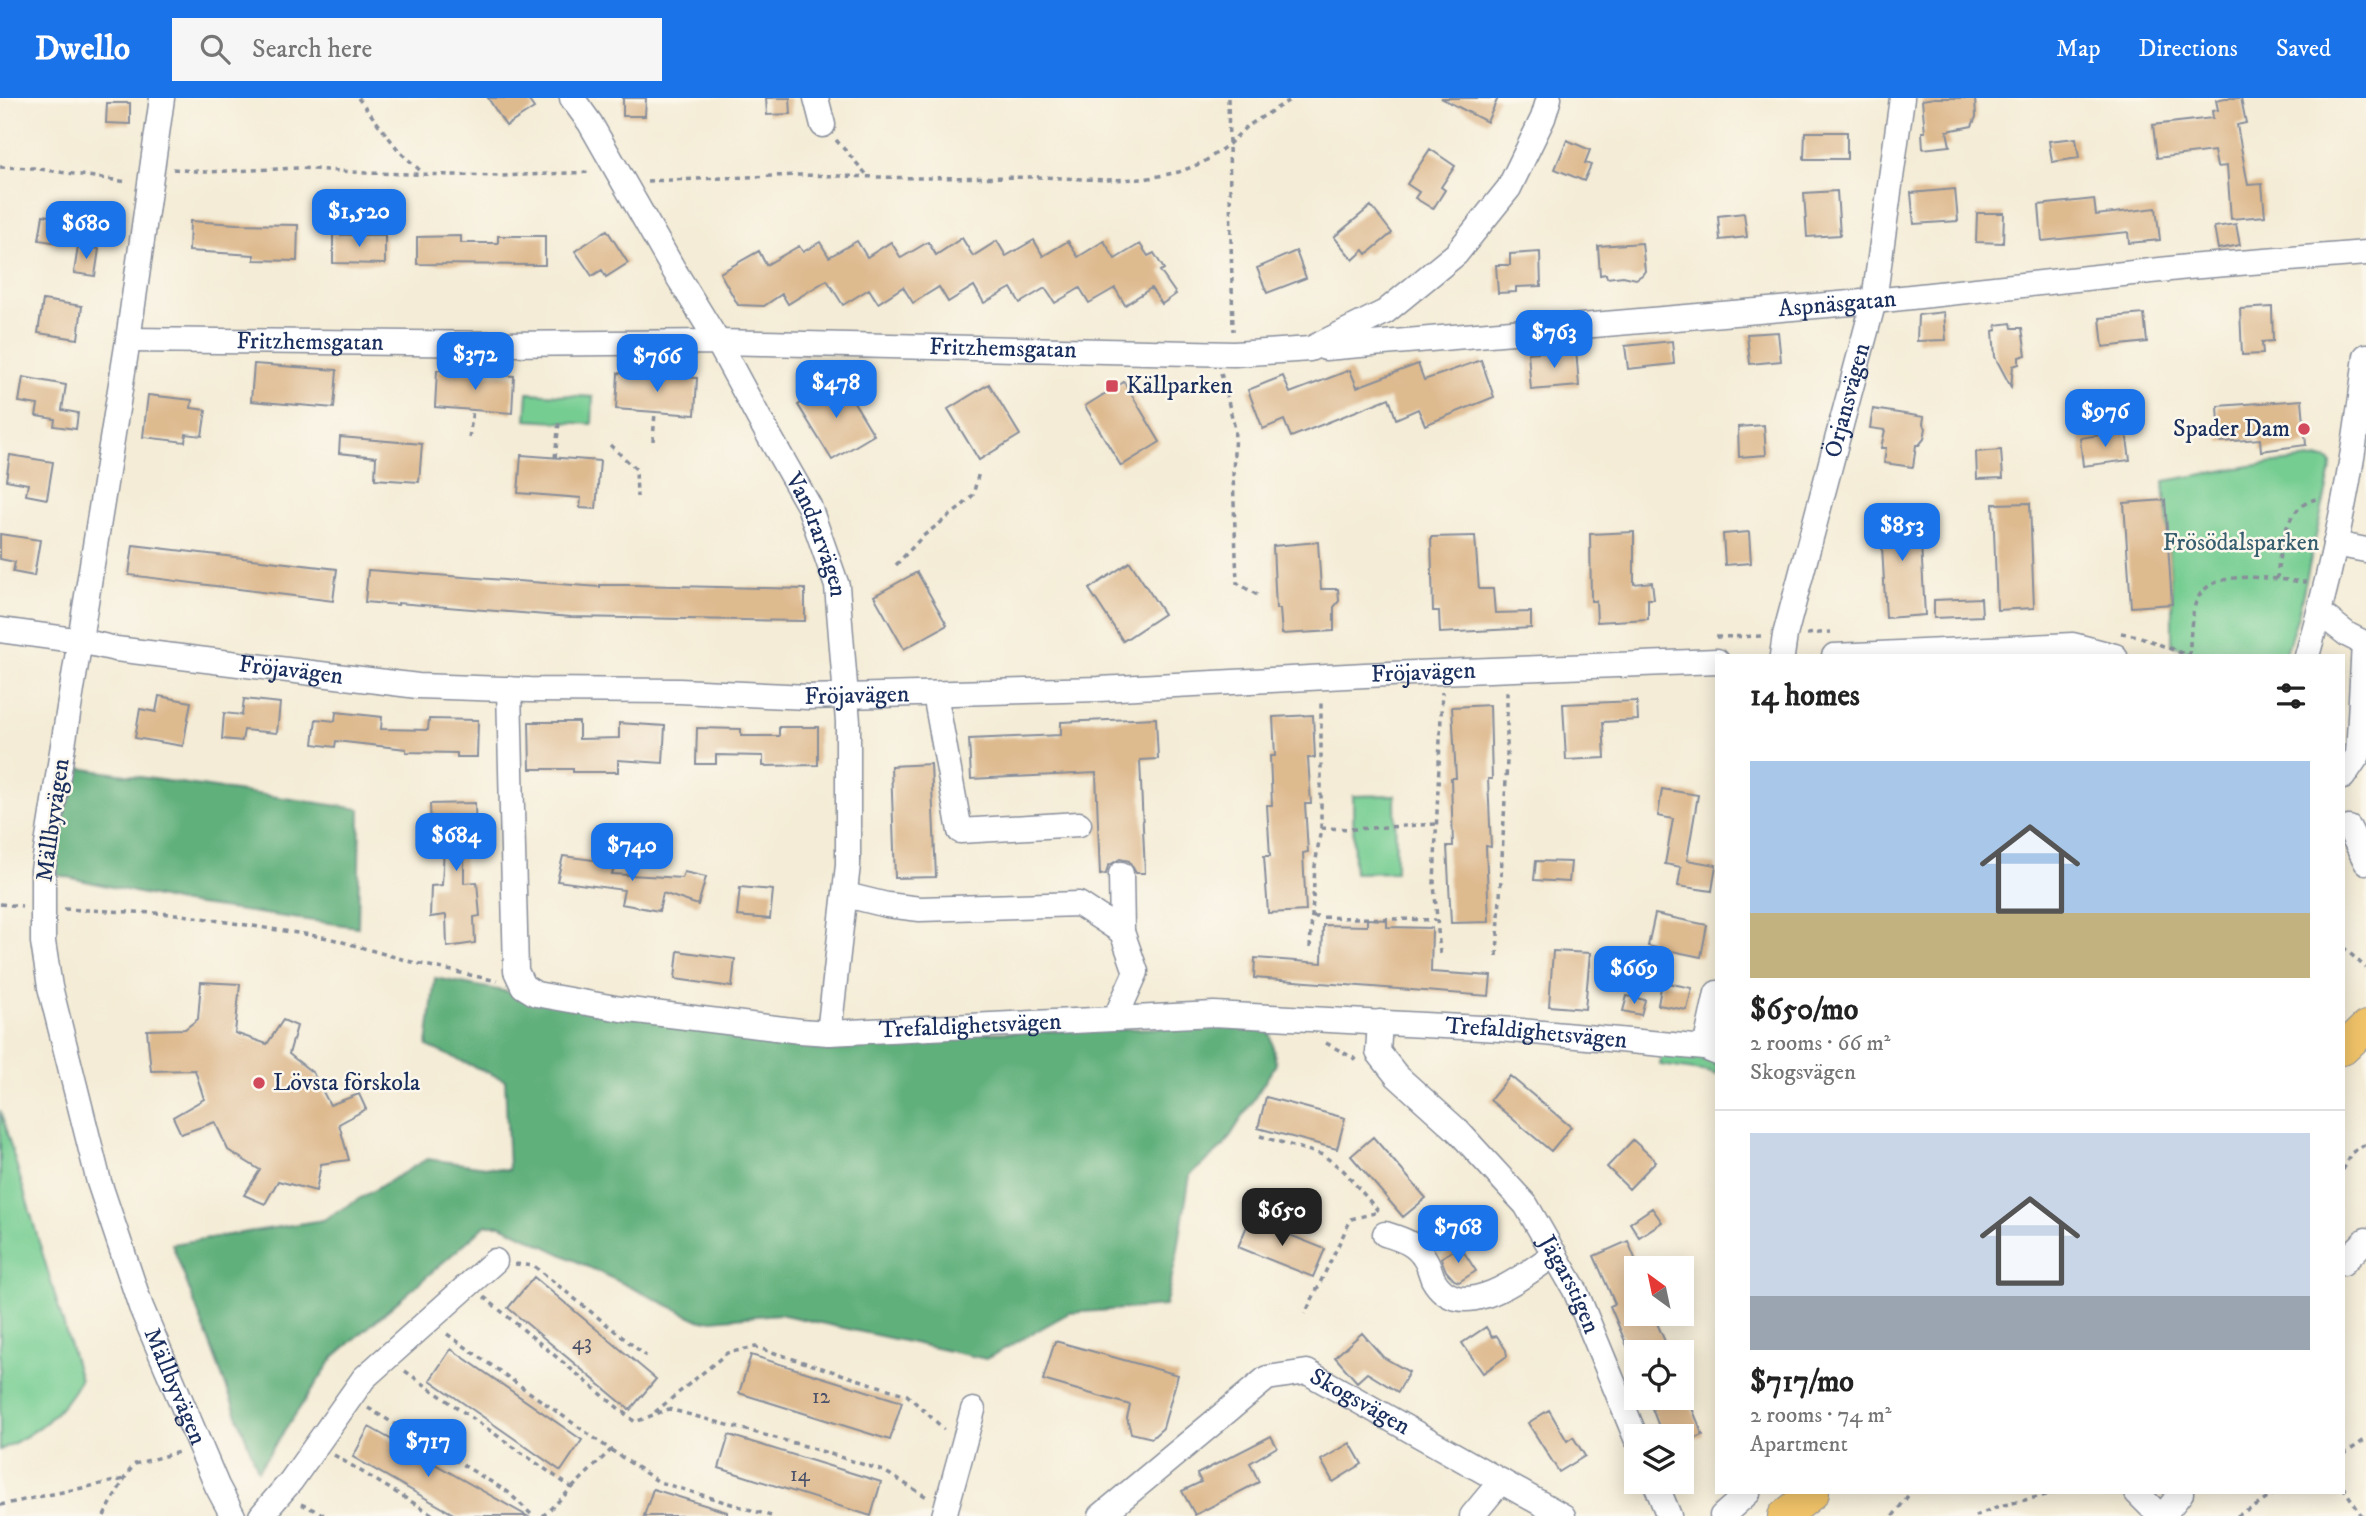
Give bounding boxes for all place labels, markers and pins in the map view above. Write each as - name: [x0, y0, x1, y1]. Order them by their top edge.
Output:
- pin: $1,520: [302, 190, 416, 249]
- pin: $680: [45, 202, 127, 261]
- pin: $763: [1513, 310, 1595, 370]
- pin: $372: [434, 332, 516, 392]
- pin: $766: [616, 334, 698, 394]
- pin: $478: [795, 360, 877, 420]
- place label: Källparken: [1126, 371, 1233, 401]
- marker: Källparken: [1104, 378, 1120, 394]
- pin: $976: [2064, 390, 2146, 449]
- place label: Spader Dam: [2173, 414, 2290, 444]
- marker: Spader Dam: [2296, 421, 2312, 437]
- pin: $853: [1861, 504, 1943, 563]
- pin: $684: [415, 814, 497, 873]
- pin: $740: [591, 824, 673, 883]
- pin: $669: [1593, 946, 1675, 1006]
- place label: Lövsta förskola: [273, 1068, 421, 1098]
- marker: Lövsta förskola: [251, 1075, 267, 1091]
- pin: $650: [1241, 1188, 1323, 1248]
- pin: $768: [1417, 1206, 1499, 1265]
- pin: $717: [387, 1420, 469, 1479]

